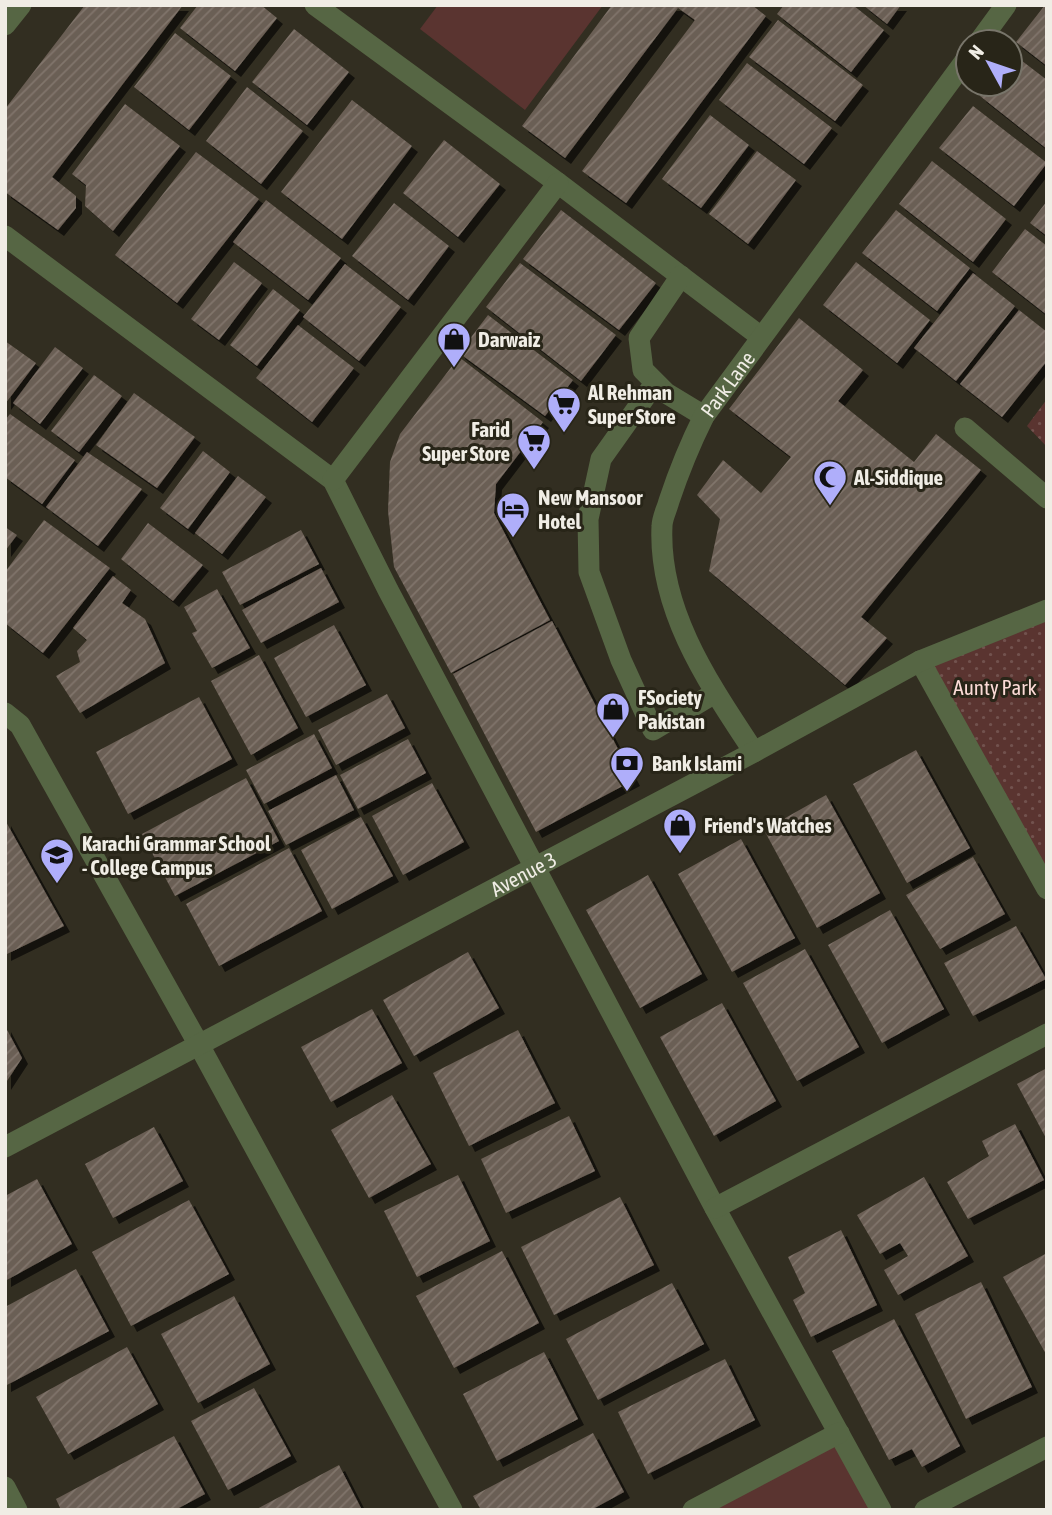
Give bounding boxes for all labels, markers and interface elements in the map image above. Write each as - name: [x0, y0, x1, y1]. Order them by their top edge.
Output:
- north arrow: [954, 28, 1024, 98]
- text: N: [964, 41, 988, 63]
- shop icon: Darwaiz: [435, 320, 473, 369]
- place label: Darwaiz: [478, 327, 541, 351]
- street label: Park Lane: [695, 347, 760, 422]
- place label: Al Rehman Super Store: [587, 380, 676, 428]
- supermarket icon: Al Rehman Super Store: [545, 385, 583, 434]
- place label: Farid Super Store: [422, 417, 510, 465]
- supermarket icon: Farid Super Store: [515, 422, 553, 471]
- mosque icon: Al-Siddique: [811, 458, 849, 507]
- place label: Al-Siddique: [853, 465, 943, 489]
- place label: New Mansoor Hotel: [538, 485, 643, 533]
- hotel icon: New Mansoor Hotel: [494, 490, 532, 539]
- park label: Aunty Park: [953, 675, 1037, 699]
- place label: FSociety Pakistan: [638, 685, 705, 733]
- shop icon: FSociety Pakistan: [594, 690, 632, 739]
- bank icon: Bank Islami: [608, 744, 646, 793]
- place label: Bank Islami: [652, 751, 742, 775]
- shop icon: Friend's Watches: [661, 806, 699, 855]
- place label: Friend's Watches: [704, 813, 832, 837]
- place label: Karachi Grammar School - College Campus: [82, 831, 271, 879]
- school or university icon: Karachi Grammar School - College Campus: [38, 836, 76, 885]
- street label: Avenue 3: [486, 846, 560, 901]

